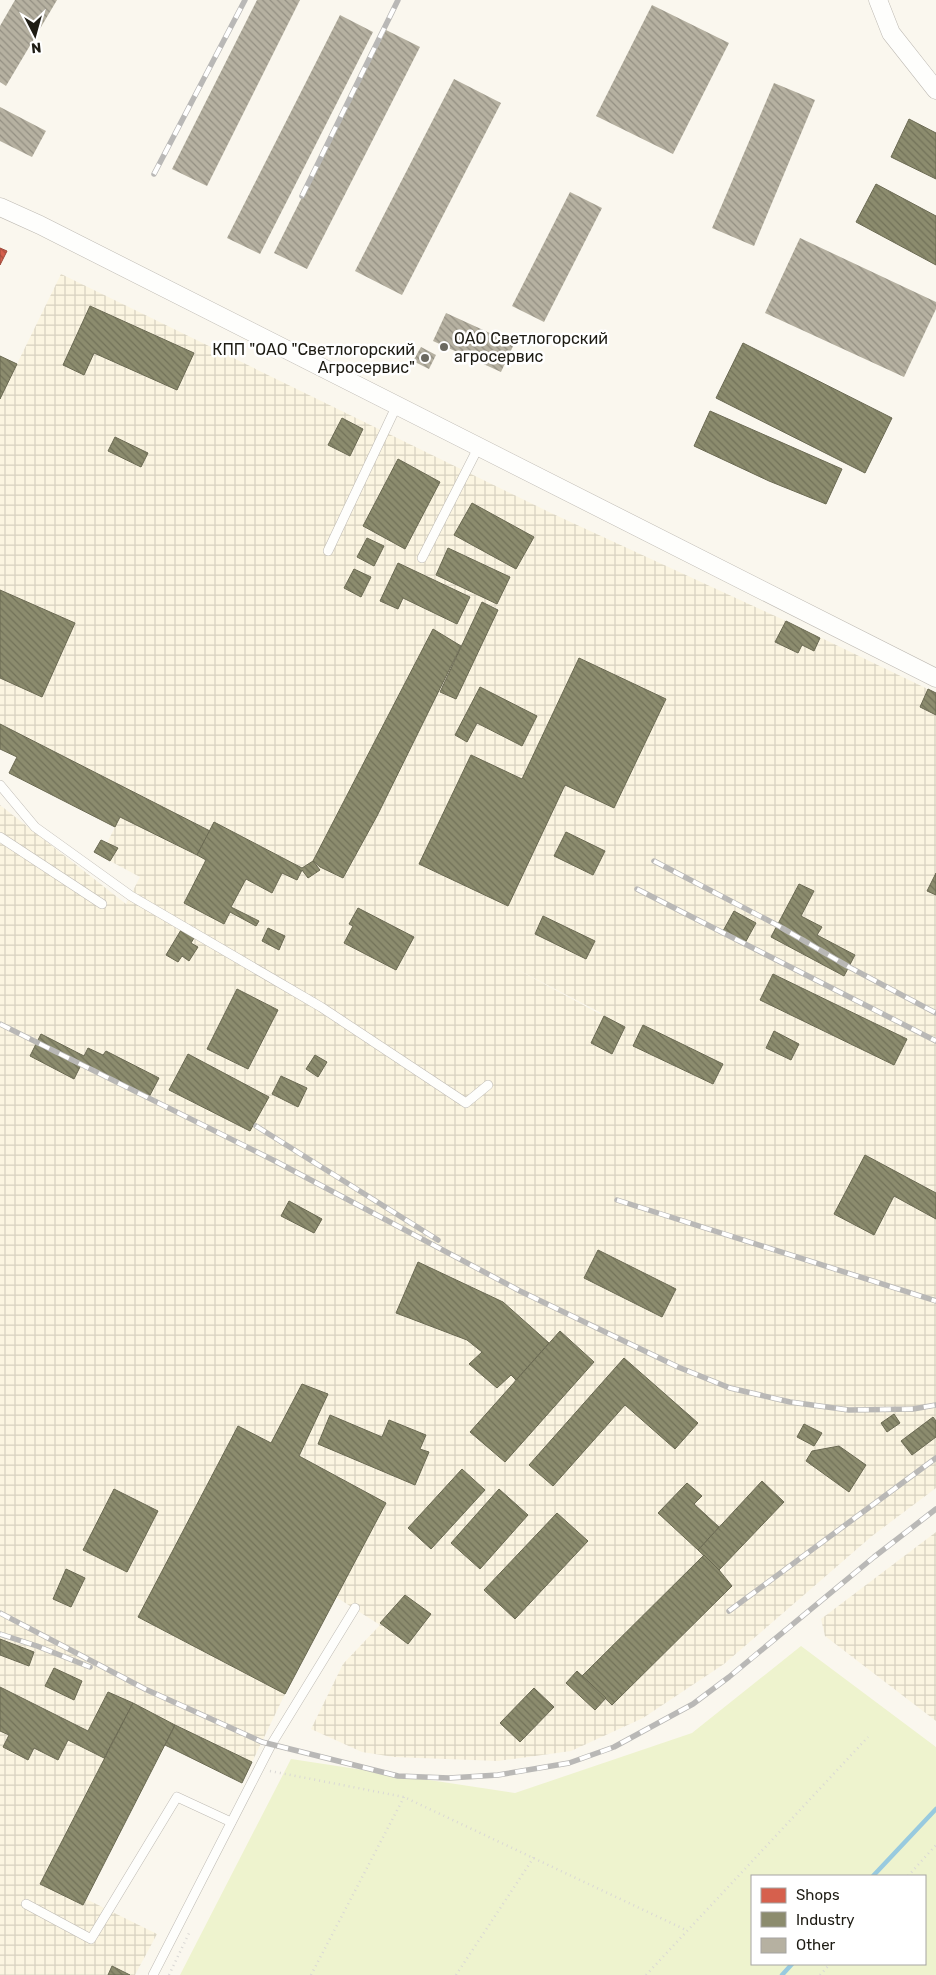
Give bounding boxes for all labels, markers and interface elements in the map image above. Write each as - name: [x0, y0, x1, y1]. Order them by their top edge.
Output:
- north arrow: [10, 10, 60, 60]
- text: N: [30, 38, 42, 56]
- place label: ОАО Светлогорский агросервис: [454, 329, 608, 366]
- place label: КПП "ОАО "Светлогорский Агросервис": [212, 340, 415, 377]
- marker: ОАО Светлогорский агросервис: [438, 341, 450, 353]
- marker: КПП "ОАО "Светлогорский Агросервис": [419, 352, 431, 364]
- legend: [751, 1875, 926, 1965]
- text: Shops: [796, 1886, 840, 1904]
- text: Industry: [796, 1911, 855, 1929]
- text: Other: [796, 1936, 836, 1954]

